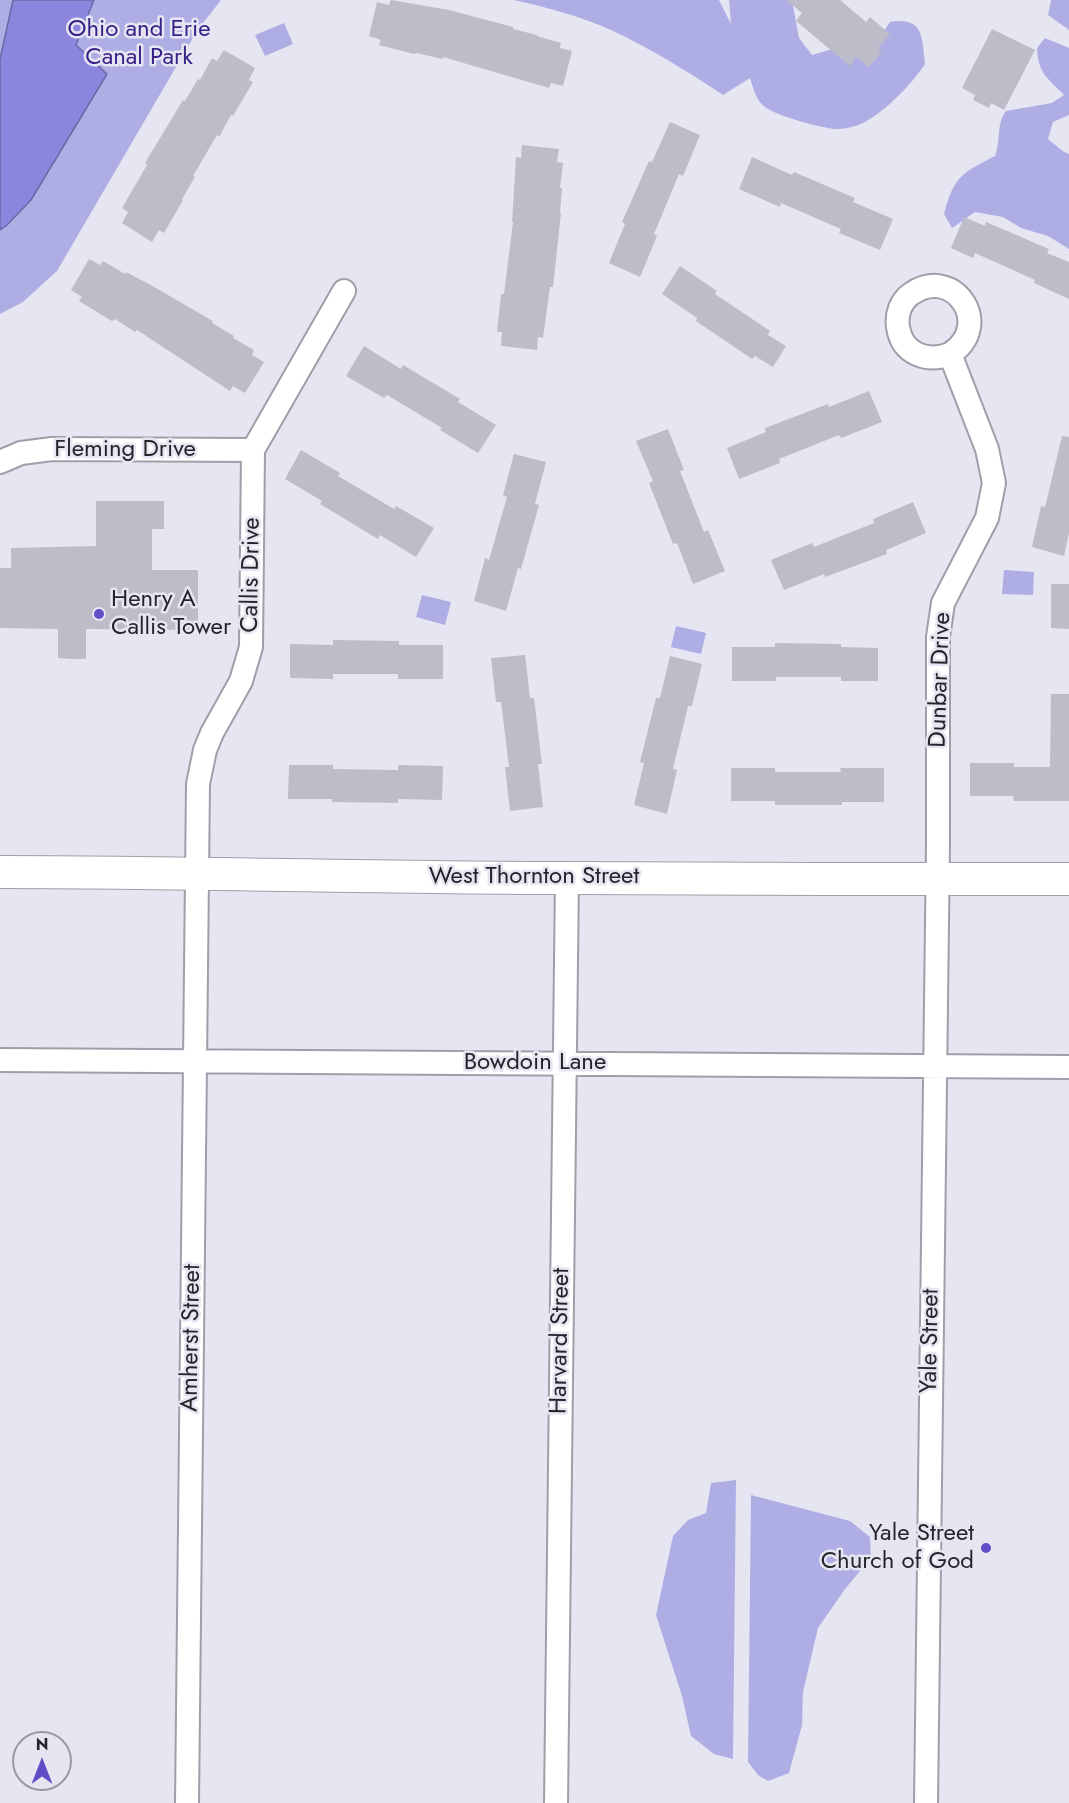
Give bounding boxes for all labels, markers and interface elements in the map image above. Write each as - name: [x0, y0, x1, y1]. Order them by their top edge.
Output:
- park label: Ohio and Erie Canal Park: [67, 16, 211, 72]
- street label: Fleming Drive: [54, 436, 196, 464]
- street label: Callis Drive: [237, 517, 267, 633]
- place label: Henry A Callis Tower: [111, 586, 231, 642]
- marker: Henry A Callis Tower: [92, 607, 106, 621]
- street label: Dunbar Drive: [924, 612, 958, 748]
- street label: West Thornton Street: [429, 863, 639, 891]
- street label: Bowdoin Lane: [464, 1049, 606, 1077]
- street label: Amherst Street: [176, 1264, 208, 1412]
- street label: Harvard Street: [545, 1268, 577, 1414]
- street label: Yale Street: [916, 1288, 946, 1394]
- place label: Yale Street Church of God: [821, 1520, 974, 1576]
- marker: Yale Street Church of God: [979, 1541, 993, 1555]
- north arrow: [12, 1731, 72, 1791]
- text: N: [36, 1733, 48, 1756]

